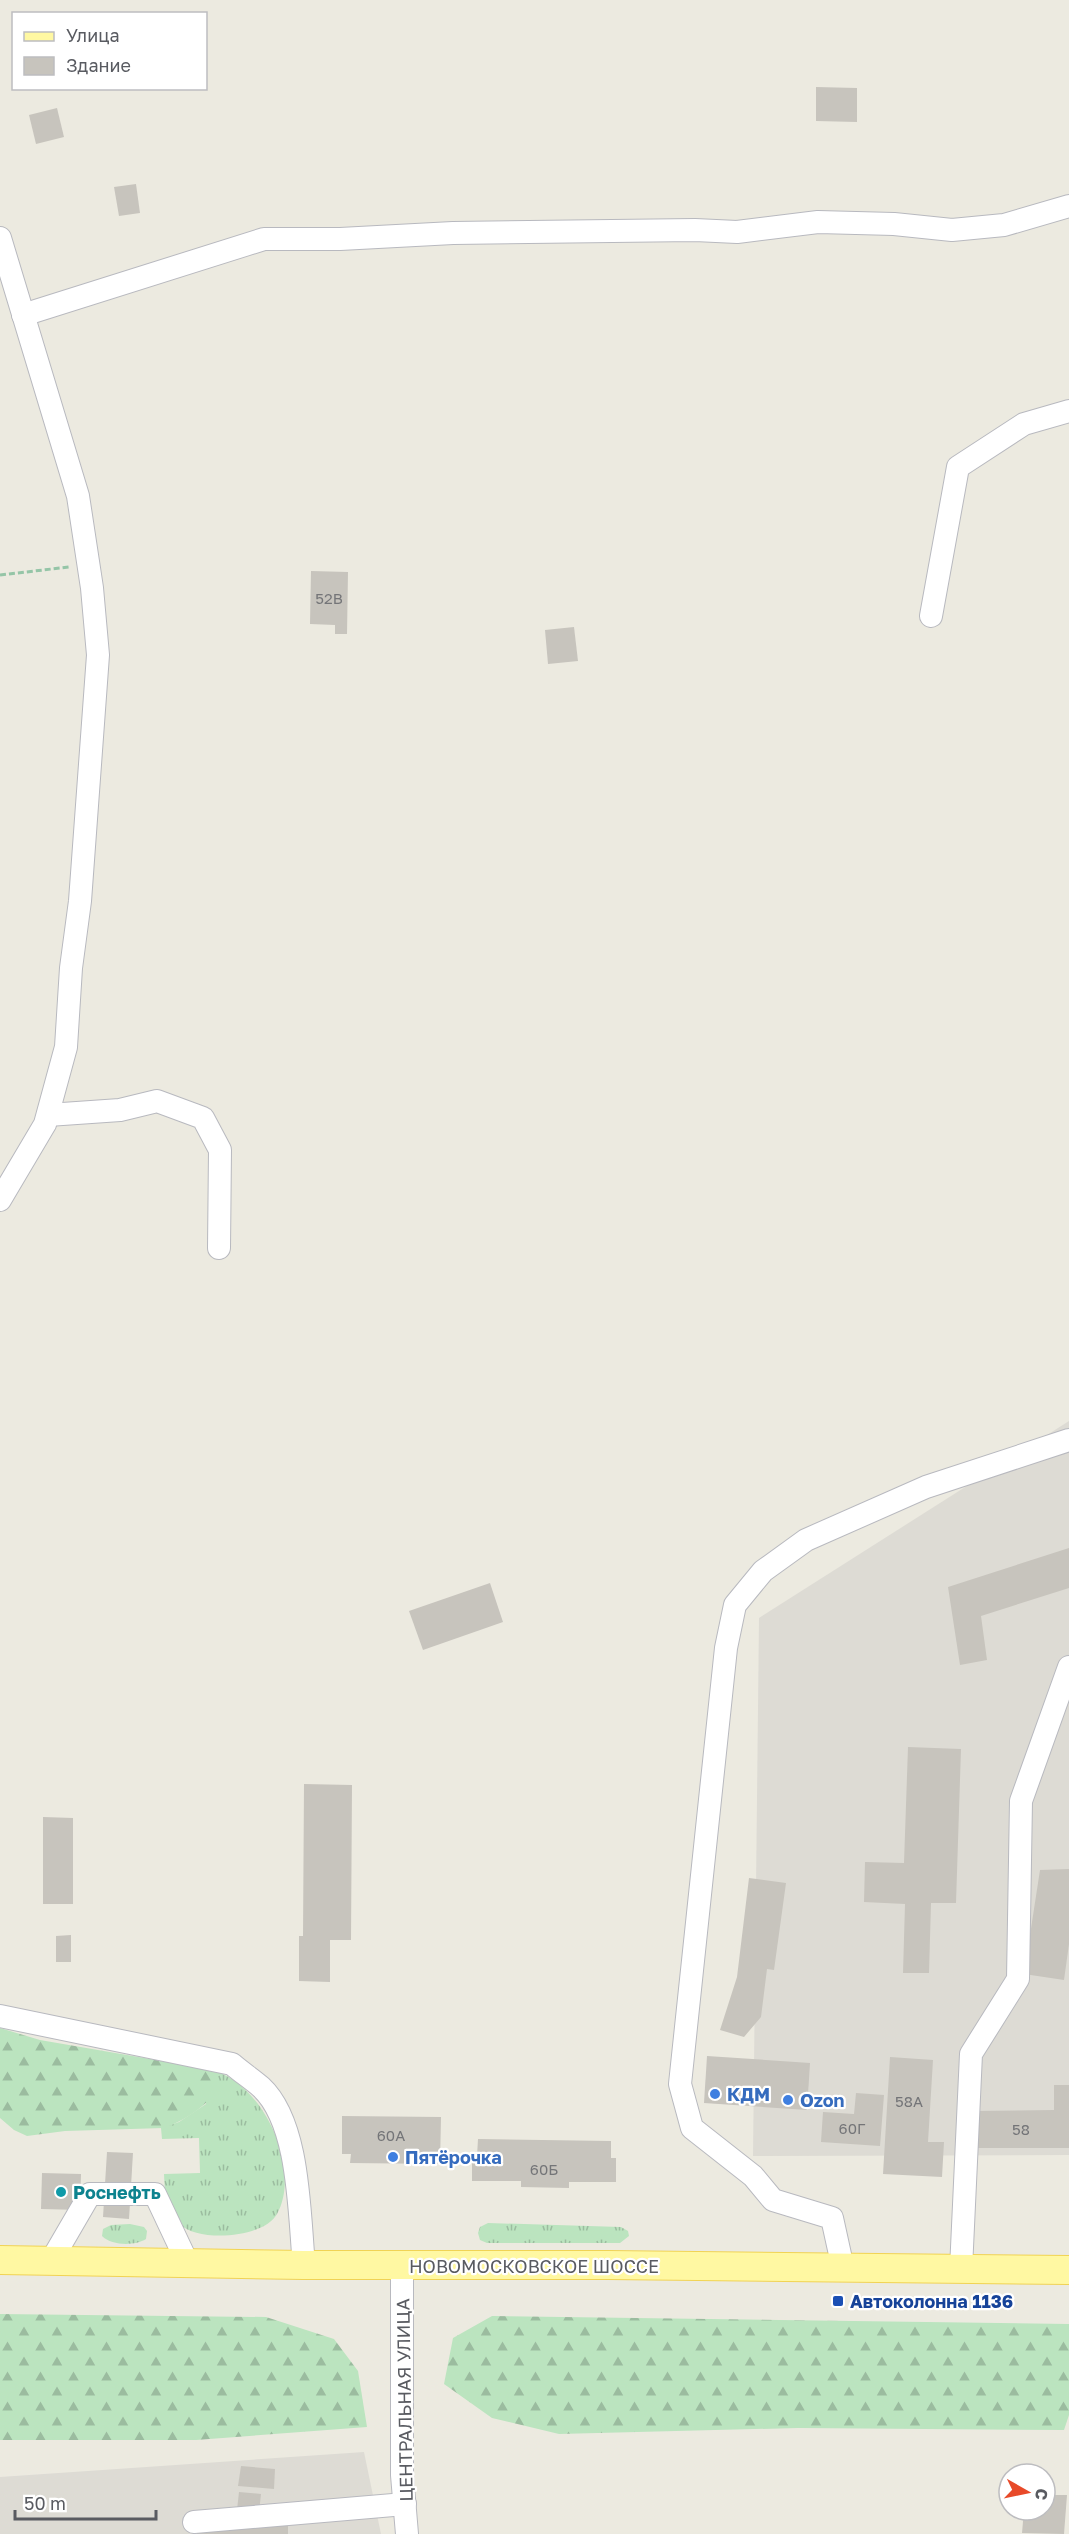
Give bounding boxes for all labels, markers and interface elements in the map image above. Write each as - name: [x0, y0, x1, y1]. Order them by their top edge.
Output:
- legend: [12, 12, 207, 90]
- text: Улица: [66, 24, 120, 46]
- text: Здание: [66, 54, 131, 76]
- house number: 52В: [315, 589, 343, 607]
- place label: КДМ: [727, 2083, 770, 2105]
- marker: КДМ: [708, 2087, 722, 2101]
- place label: Ozon: [800, 2089, 845, 2111]
- house number: 58А: [895, 2092, 923, 2110]
- marker: Ozon: [781, 2093, 795, 2107]
- house number: 60Г: [839, 2119, 866, 2137]
- house number: 58: [1012, 2120, 1030, 2138]
- house number: 60А: [377, 2126, 405, 2144]
- place label: Пятёрочка: [405, 2146, 502, 2168]
- marker: Пятёрочка: [386, 2150, 400, 2164]
- house number: 60Б: [530, 2160, 558, 2178]
- place label: Роснефть: [73, 2181, 161, 2203]
- marker: Роснефть: [54, 2185, 68, 2199]
- street label: НОВОМОСКОВСКОЕ ШОССЕ: [409, 2255, 659, 2277]
- place label: Автоколонна 1136: [850, 2290, 1013, 2312]
- marker: Автоколонна 1136: [831, 2294, 845, 2308]
- street label: ЦЕНТРАЛЬНАЯ УЛИЦА: [391, 2298, 417, 2502]
- north arrow: [997, 2462, 1057, 2522]
- scale bar: [15, 2483, 156, 2521]
- text: С: [1031, 2487, 1053, 2502]
- text: 50 m: [24, 2492, 66, 2514]

